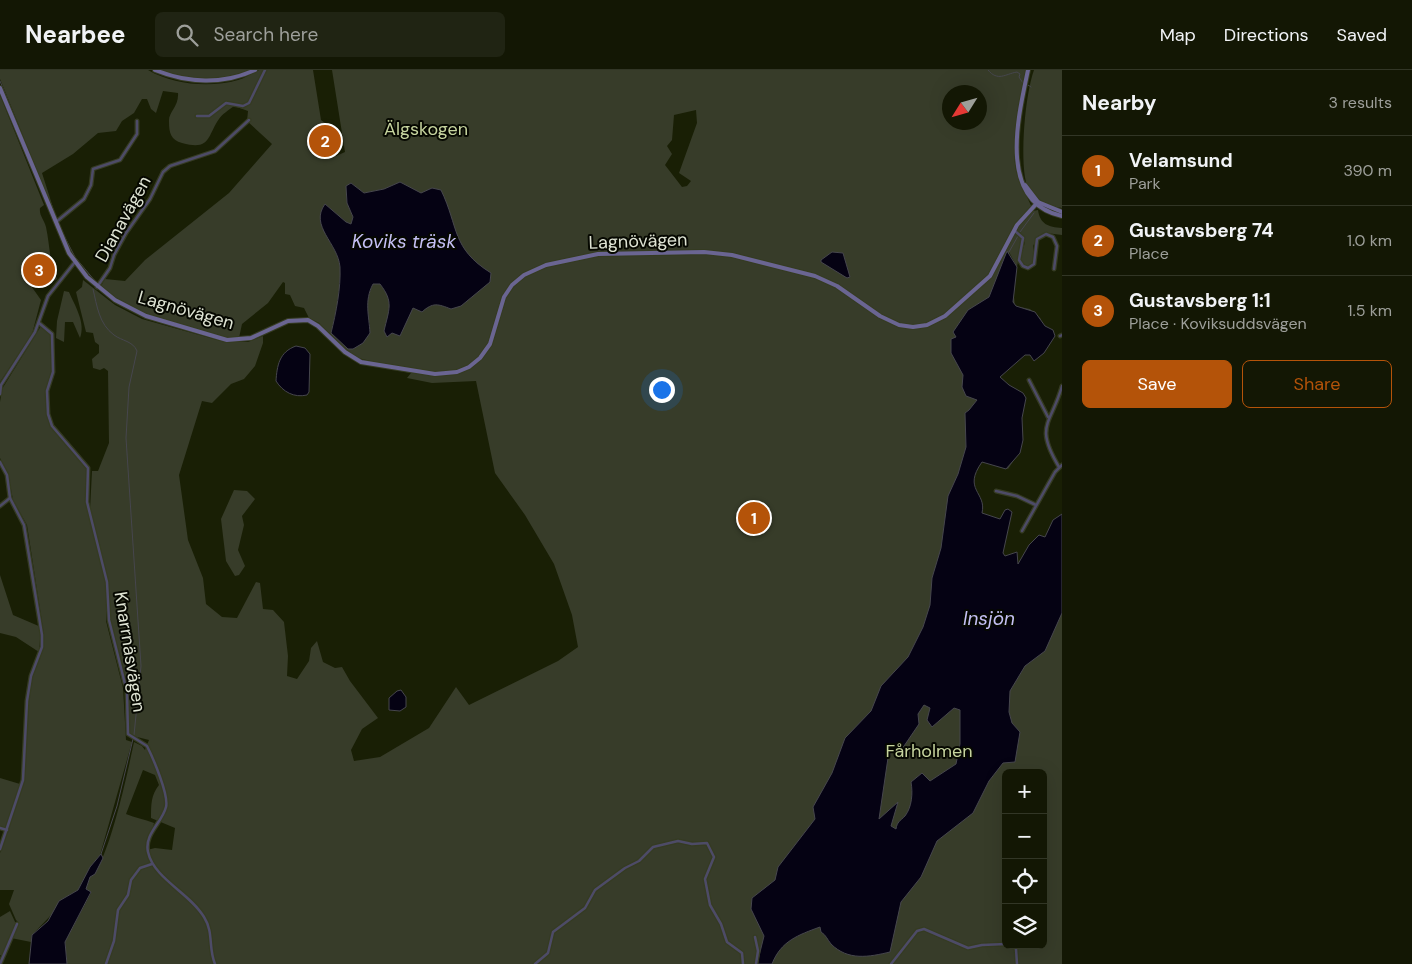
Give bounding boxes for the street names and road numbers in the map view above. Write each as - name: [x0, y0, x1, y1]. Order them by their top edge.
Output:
- street label: Dianavägen: [89, 171, 157, 267]
- street label: Lagnövägen: [588, 227, 688, 255]
- street label: Lagnövägen: [135, 285, 237, 335]
- street label: Knarrnäsvägen: [109, 590, 151, 714]

